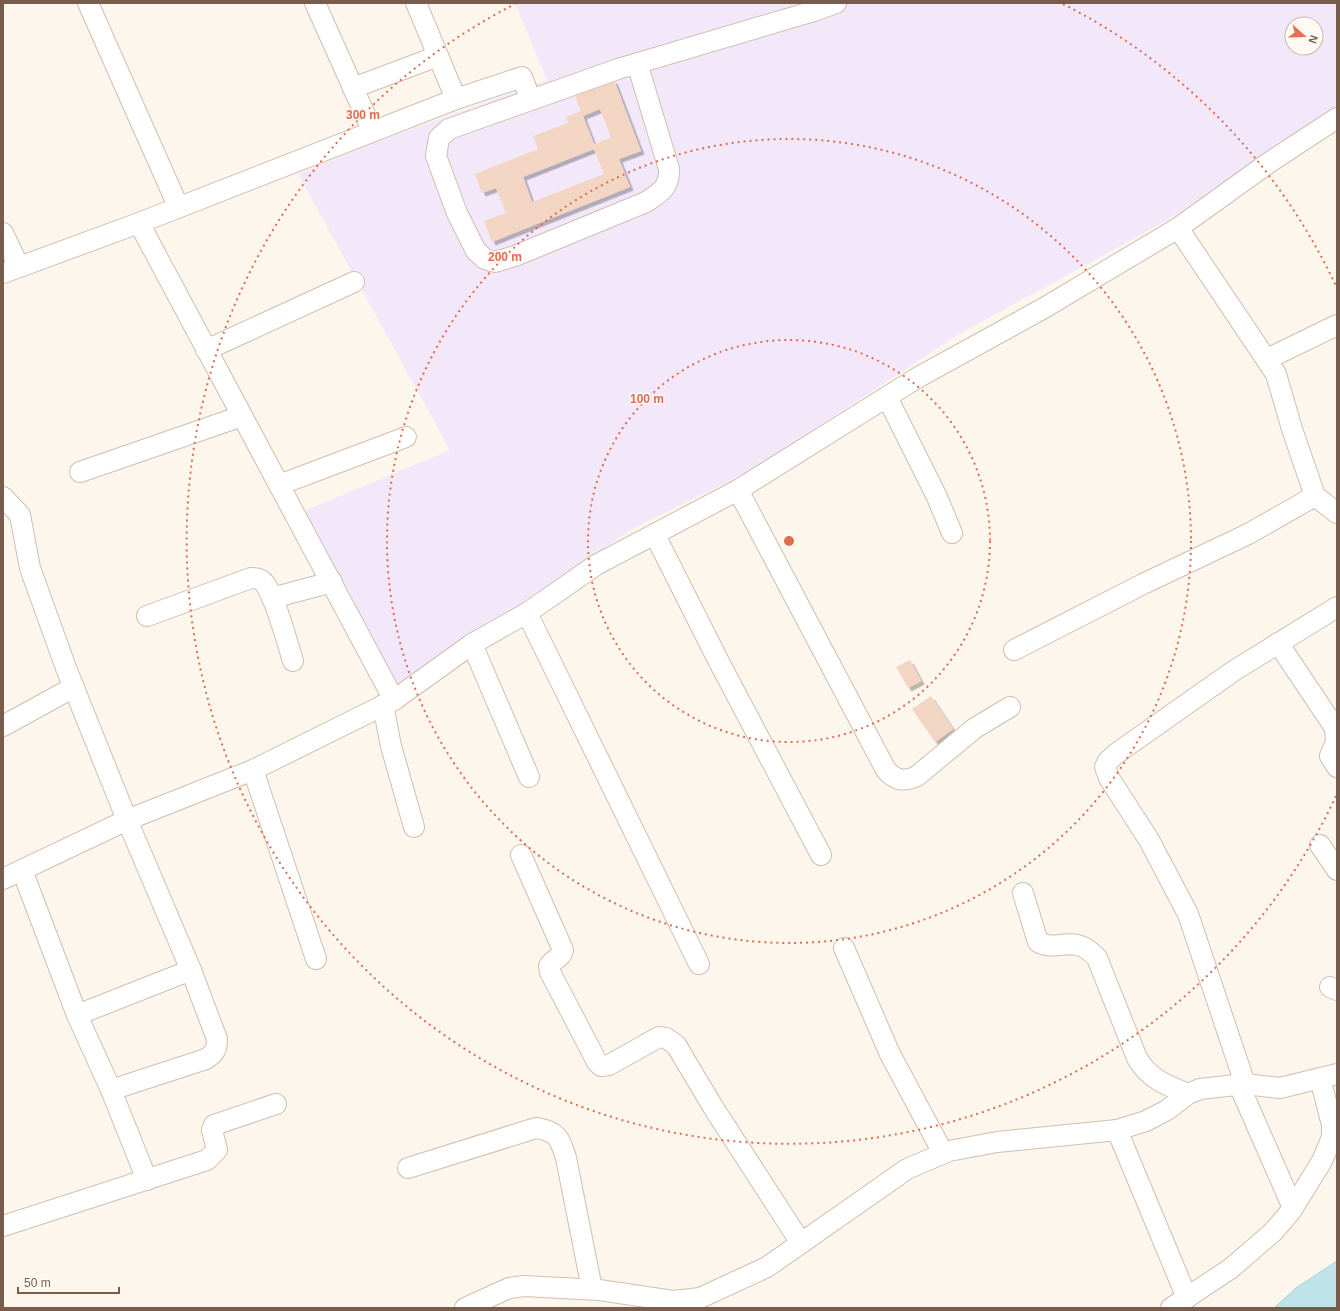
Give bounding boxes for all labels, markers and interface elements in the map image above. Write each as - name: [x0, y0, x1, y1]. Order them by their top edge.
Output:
- north arrow: [1284, 16, 1324, 56]
- text: N: [1306, 34, 1320, 45]
- text: 300 m: [346, 108, 380, 122]
- text: 200 m: [488, 250, 522, 264]
- text: 100 m: [630, 392, 664, 406]
- centre of rings: [782, 534, 796, 548]
- scale bar: [18, 1269, 119, 1295]
- text: 50 m: [24, 1276, 51, 1290]

